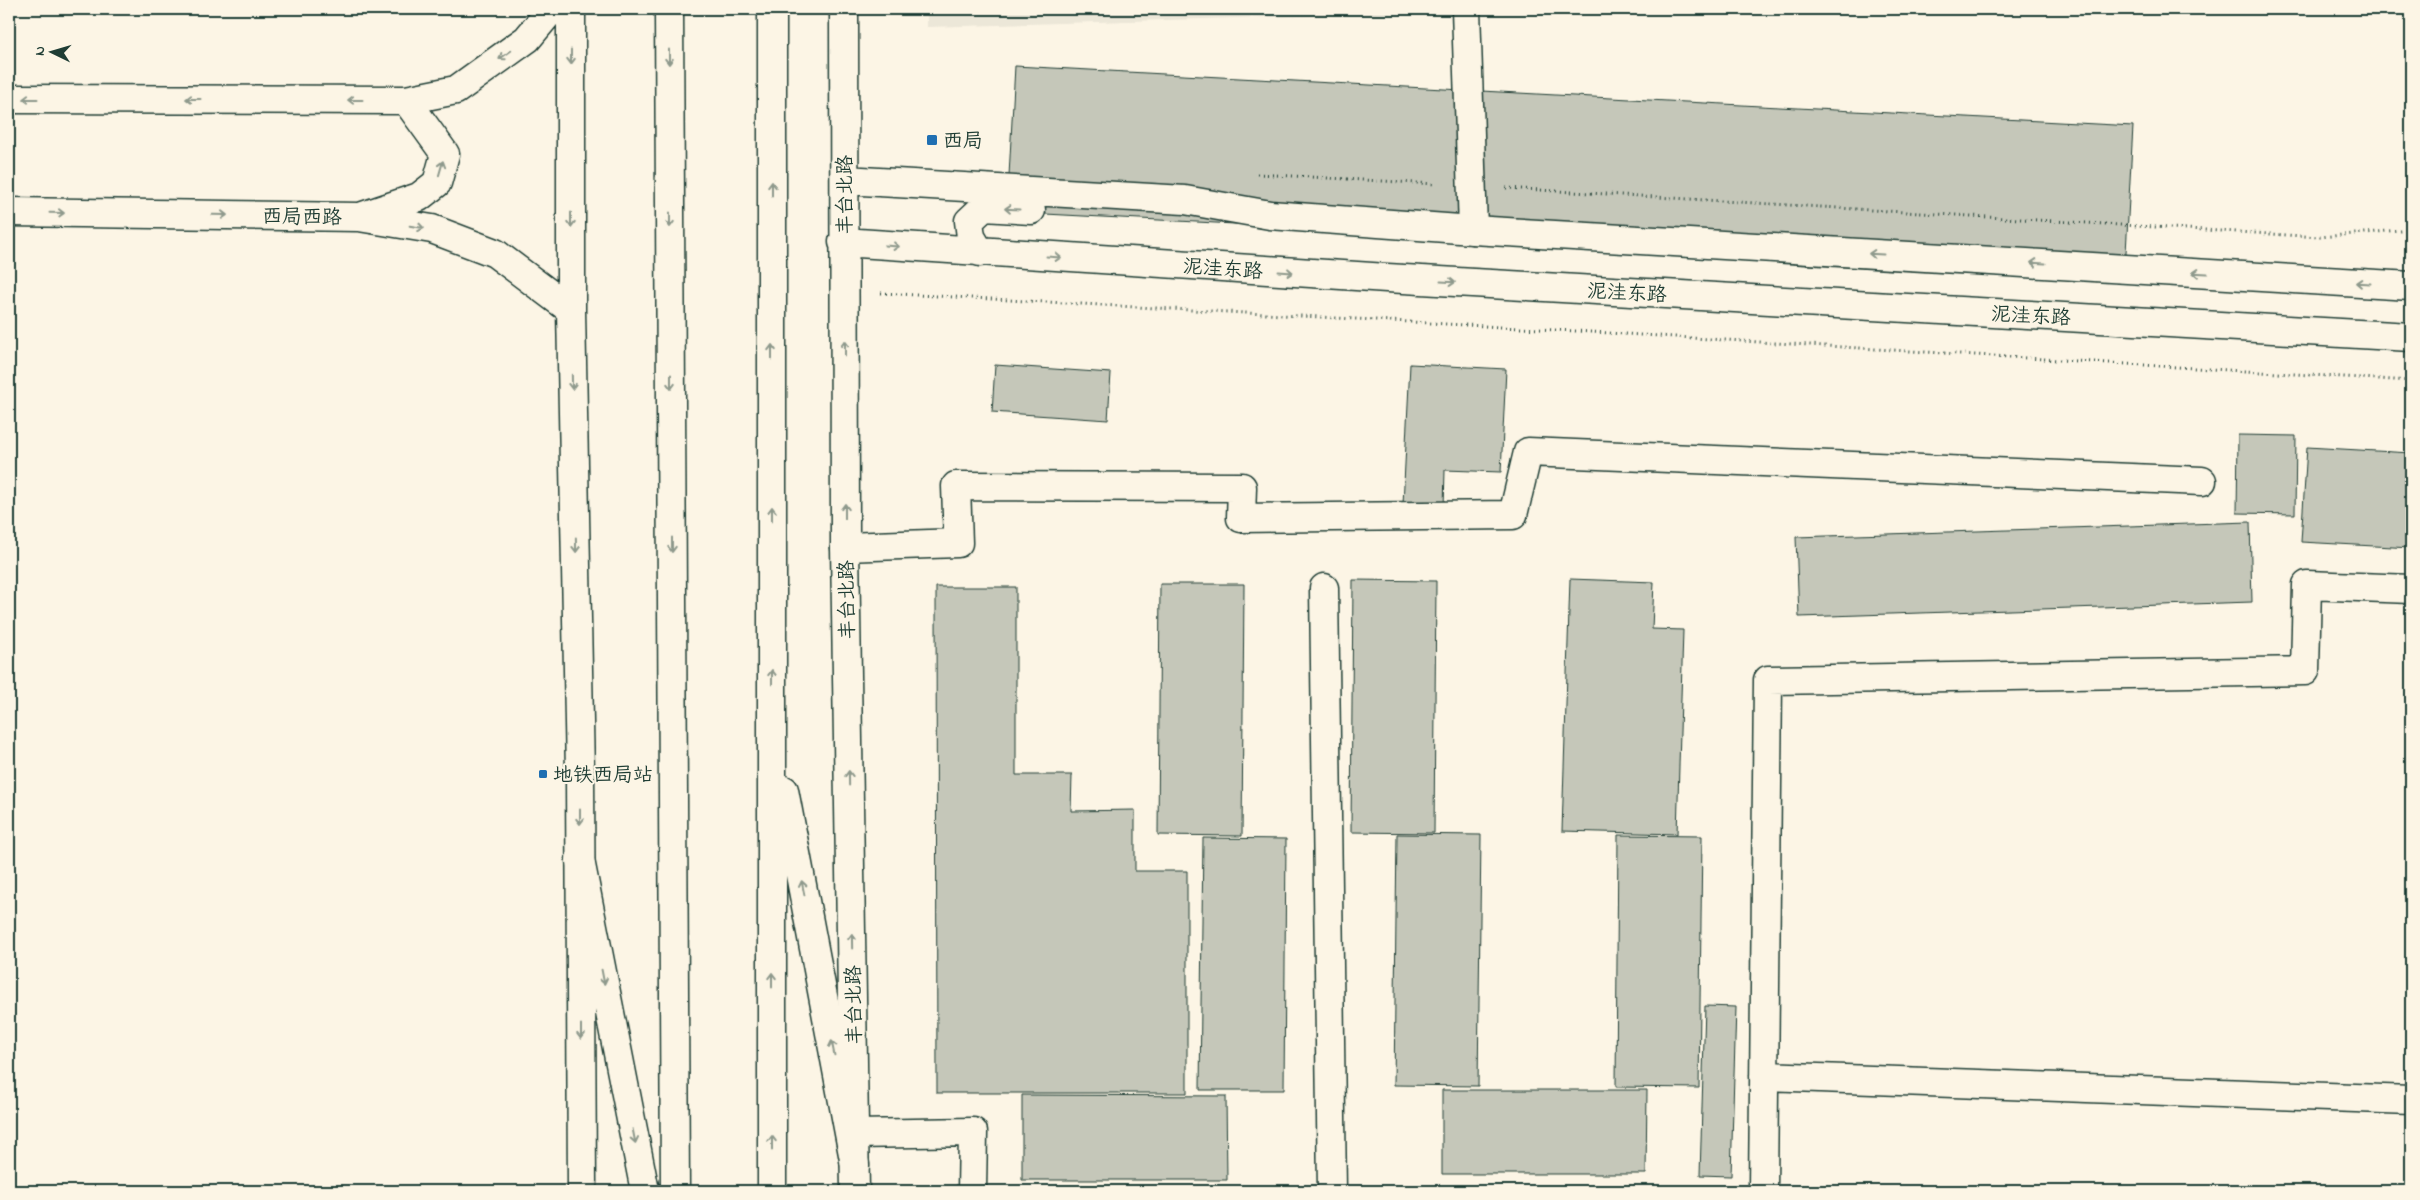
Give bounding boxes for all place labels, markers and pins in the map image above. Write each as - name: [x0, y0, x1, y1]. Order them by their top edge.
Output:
- place label: 西局: [943, 128, 983, 157]
- marker: 西局: [925, 133, 939, 147]
- place label: 地铁西局站: [553, 762, 653, 791]
- marker: 地铁西局站: [537, 768, 549, 780]

